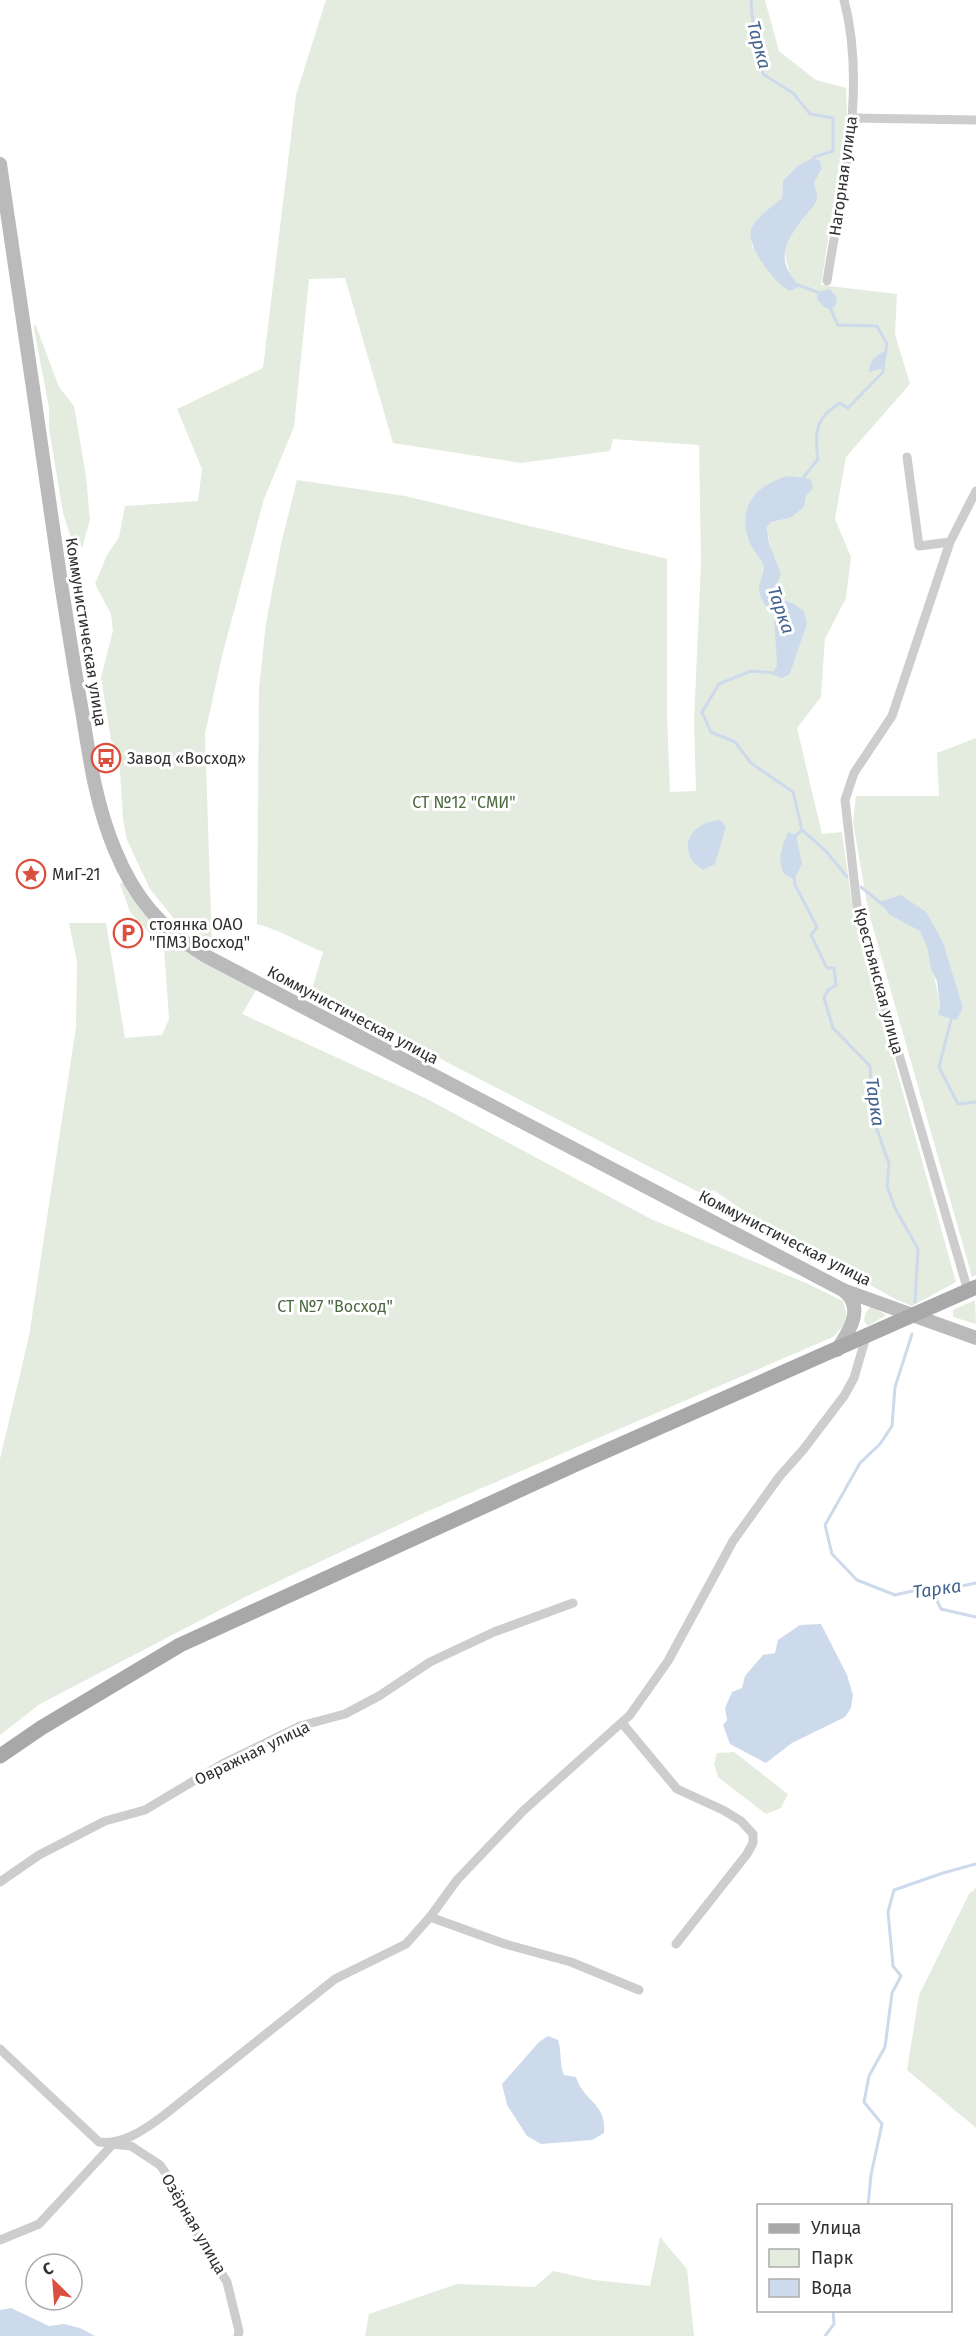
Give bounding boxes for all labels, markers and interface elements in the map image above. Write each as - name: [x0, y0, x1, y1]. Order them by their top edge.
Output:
- water label: Тарка: [742, 19, 776, 71]
- street label: Нагорная улица: [825, 115, 861, 237]
- street label: Коммунистическая улица: [62, 536, 110, 728]
- water label: Тарка: [763, 583, 799, 637]
- bus stop icon: Завод «Восход»: [90, 742, 122, 774]
- place label: Завод «Восход»: [127, 749, 246, 768]
- park label: СТ №12 "СМИ": [412, 793, 516, 812]
- place icon: МиГ-21: [15, 858, 47, 890]
- place label: МиГ-21: [52, 865, 101, 884]
- street label: Крестьянская улица: [850, 906, 908, 1056]
- place label: стоянка ОАО "ПМЗ Восход": [149, 915, 250, 952]
- parking icon: стоянка ОАО "ПМЗ Восход": [112, 917, 144, 949]
- street label: Коммунистическая улица: [264, 962, 442, 1068]
- water label: Тарка: [861, 1076, 889, 1128]
- street label: Коммунистическая улица: [696, 1186, 874, 1290]
- park label: СТ №7 "Восход": [277, 1297, 393, 1316]
- water label: Тарка: [911, 1575, 963, 1603]
- street label: Овражная улица: [191, 1717, 313, 1789]
- street label: Озёрная улица: [158, 2170, 230, 2278]
- legend: [757, 2204, 952, 2312]
- text: Улица: [811, 2217, 861, 2239]
- text: Парк: [811, 2247, 854, 2269]
- north arrow: [24, 2252, 84, 2312]
- text: С: [40, 2258, 57, 2279]
- text: Вода: [811, 2277, 852, 2299]

